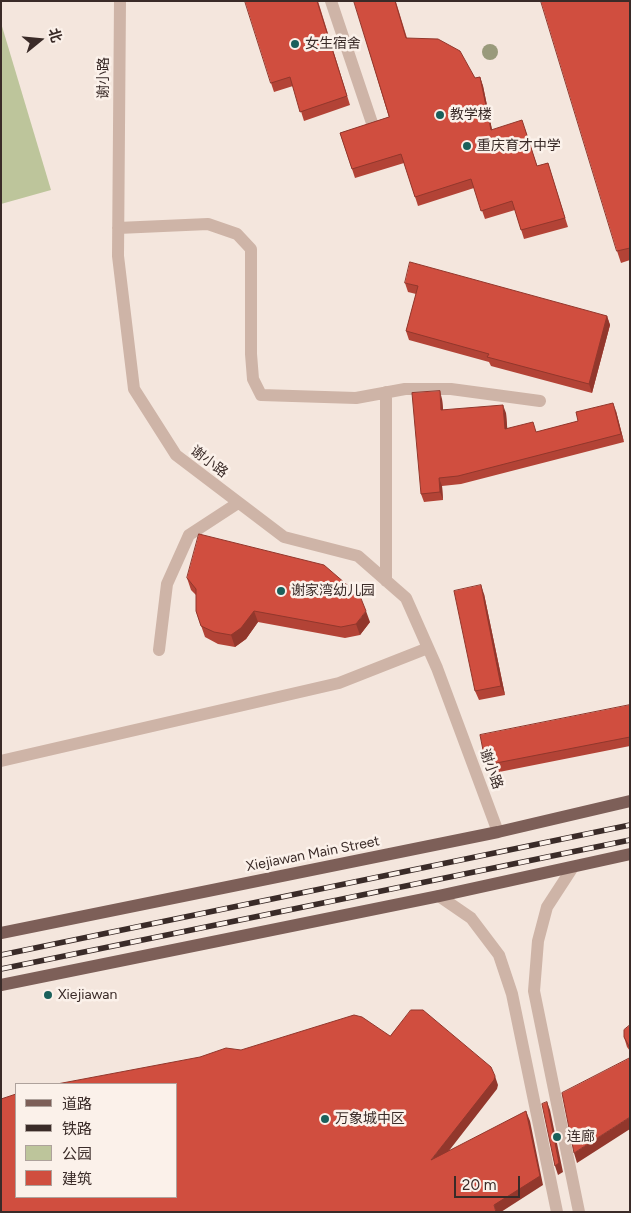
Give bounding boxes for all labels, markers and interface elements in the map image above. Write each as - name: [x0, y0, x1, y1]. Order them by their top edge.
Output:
- north arrow: [15, 15, 65, 65]
- text: 北: [45, 26, 65, 45]
- place label: 女生宿舍: [305, 36, 361, 52]
- marker: 女生宿舍: [289, 38, 301, 50]
- street label: 谢小路: [96, 57, 112, 99]
- place label: 教学楼: [450, 107, 492, 123]
- marker: 教学楼: [434, 109, 446, 121]
- place label: 重庆育才中学: [477, 138, 561, 154]
- marker: 重庆育才中学: [461, 140, 473, 152]
- street label: 谢小路: [187, 443, 231, 481]
- place label: 谢家湾幼儿园: [291, 583, 375, 599]
- marker: 谢家湾幼儿园: [275, 585, 287, 597]
- street label: 谢小路: [476, 746, 506, 792]
- street label: Xiejiawan Main Street: [245, 833, 381, 875]
- place label: Xiejiawan: [58, 987, 117, 1003]
- marker: Xiejiawan: [42, 989, 54, 1001]
- legend: [15, 1083, 178, 1198]
- text: 道路: [62, 1095, 92, 1113]
- place label: 万象城中区: [335, 1111, 405, 1127]
- marker: 万象城中区: [319, 1113, 331, 1125]
- text: 铁路: [62, 1120, 92, 1138]
- place label: 连廊: [567, 1129, 595, 1145]
- marker: 连廊: [551, 1131, 563, 1143]
- text: 公园: [62, 1145, 92, 1163]
- scale bar: [456, 1166, 522, 1198]
- text: 建筑: [62, 1170, 92, 1188]
- text: 20 m: [462, 1176, 496, 1194]

